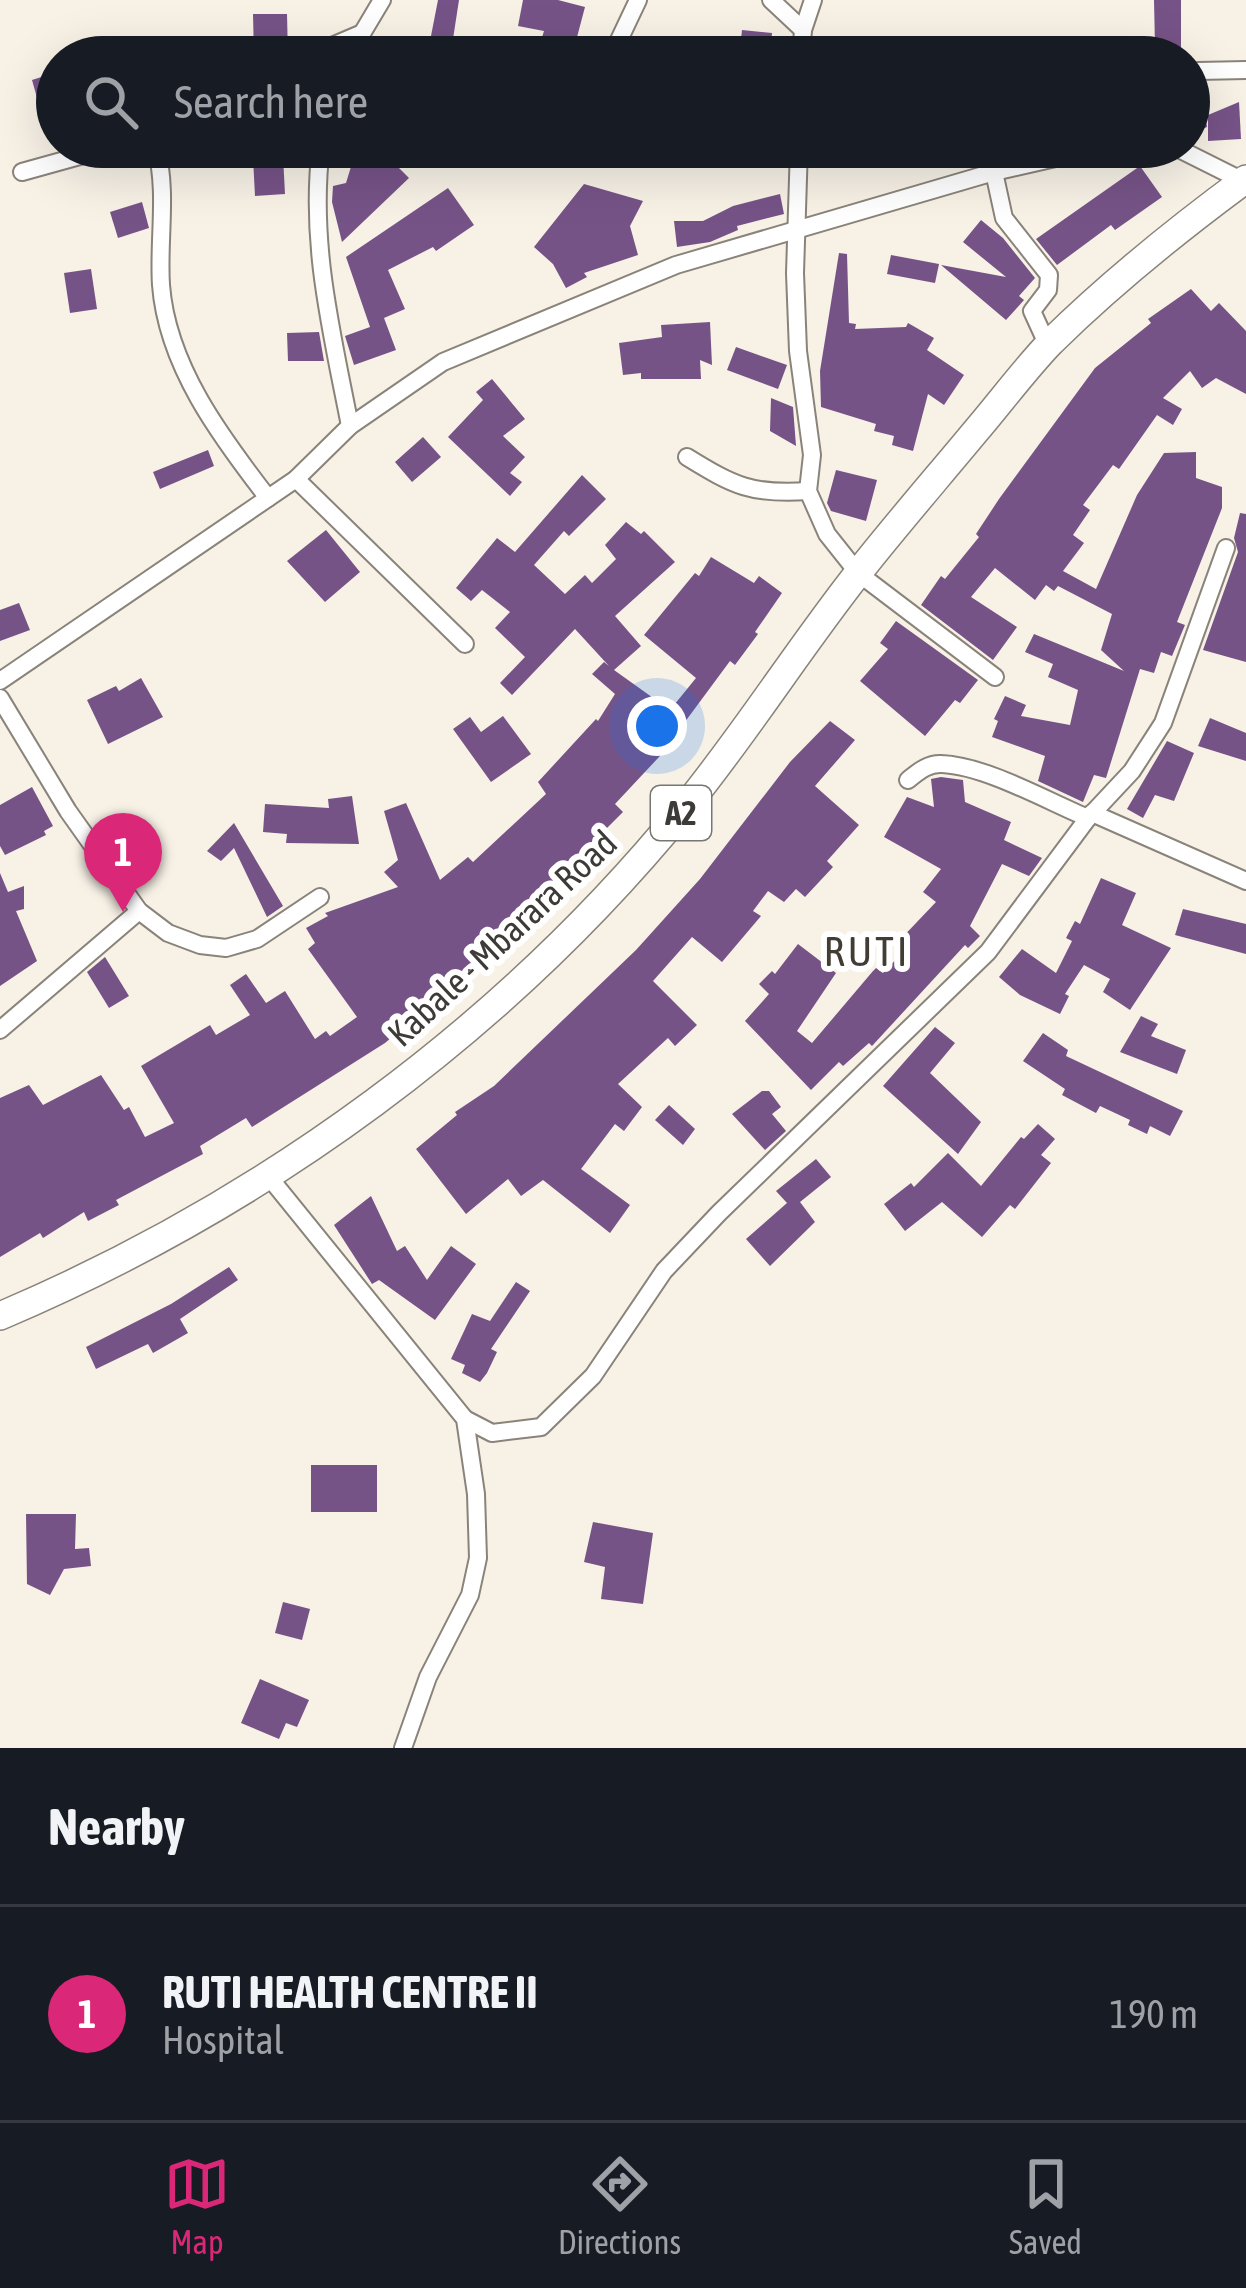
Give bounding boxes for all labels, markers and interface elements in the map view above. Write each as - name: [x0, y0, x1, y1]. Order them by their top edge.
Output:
- search box: [36, 36, 1210, 168]
- icon: search: [78, 69, 144, 135]
- text: Search here: [174, 76, 368, 128]
- your location: [627, 696, 687, 756]
- road number: A2: [651, 786, 711, 840]
- pin: 1: [84, 813, 162, 912]
- street label: Kabale - Mbarara Road: [379, 821, 625, 1055]
- district label: RUTI: [824, 927, 910, 975]
- text: Nearby: [48, 1797, 185, 1856]
- text: RUTI HEALTH CENTRE II: [162, 1966, 538, 2018]
- text: 1: [78, 1992, 96, 2036]
- text: 190 m: [1110, 1992, 1198, 2036]
- text: Hospital: [162, 2018, 284, 2062]
- tab: Map: [164, 2151, 230, 2261]
- tab: Directions: [558, 2151, 681, 2261]
- tab: Saved: [1009, 2151, 1082, 2261]

